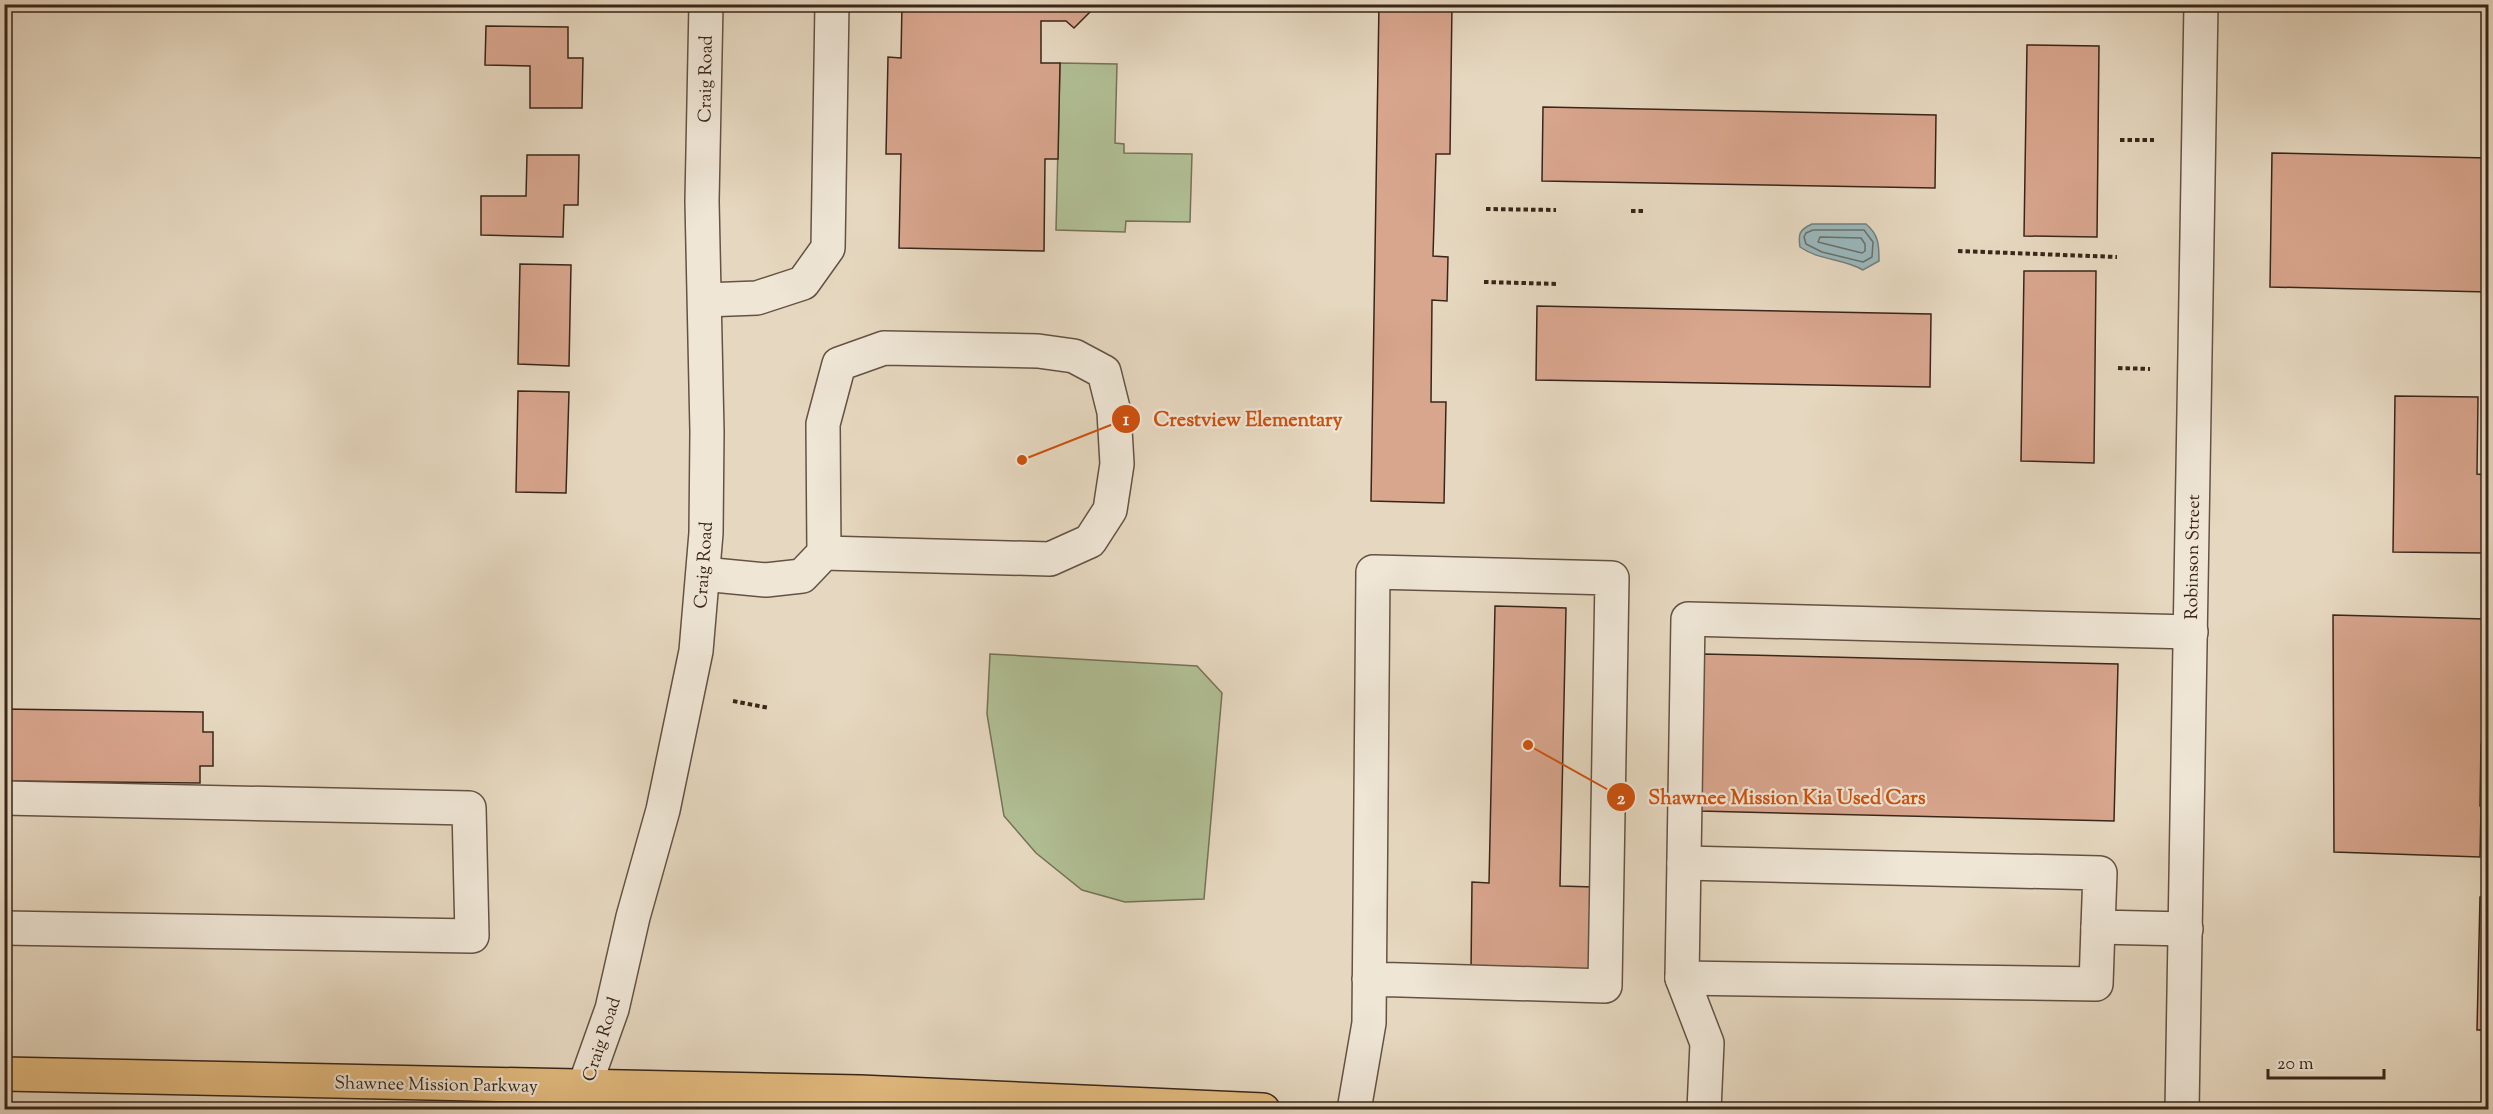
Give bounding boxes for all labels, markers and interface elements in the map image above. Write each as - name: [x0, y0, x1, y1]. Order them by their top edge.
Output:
- street label: Craig Road: [693, 35, 721, 123]
- callout: Crestview Elementary: [1111, 400, 1354, 438]
- text: Crestview Elementary: [1154, 407, 1343, 436]
- text: 1: [1123, 408, 1130, 434]
- street label: Robinson Street: [2180, 494, 2208, 620]
- street label: Craig Road: [689, 521, 721, 610]
- callout: Shawnee Mission Kia Used Cars: [1606, 778, 1938, 816]
- text: Shawnee Mission Kia Used Cars: [1648, 785, 1926, 814]
- text: 2: [1617, 787, 1626, 813]
- street label: Craig Road: [577, 994, 629, 1085]
- scale bar: [2268, 1042, 2384, 1080]
- text: 20 m: [2277, 1052, 2314, 1078]
- street label: Shawnee Mission Parkway: [334, 1071, 538, 1101]

